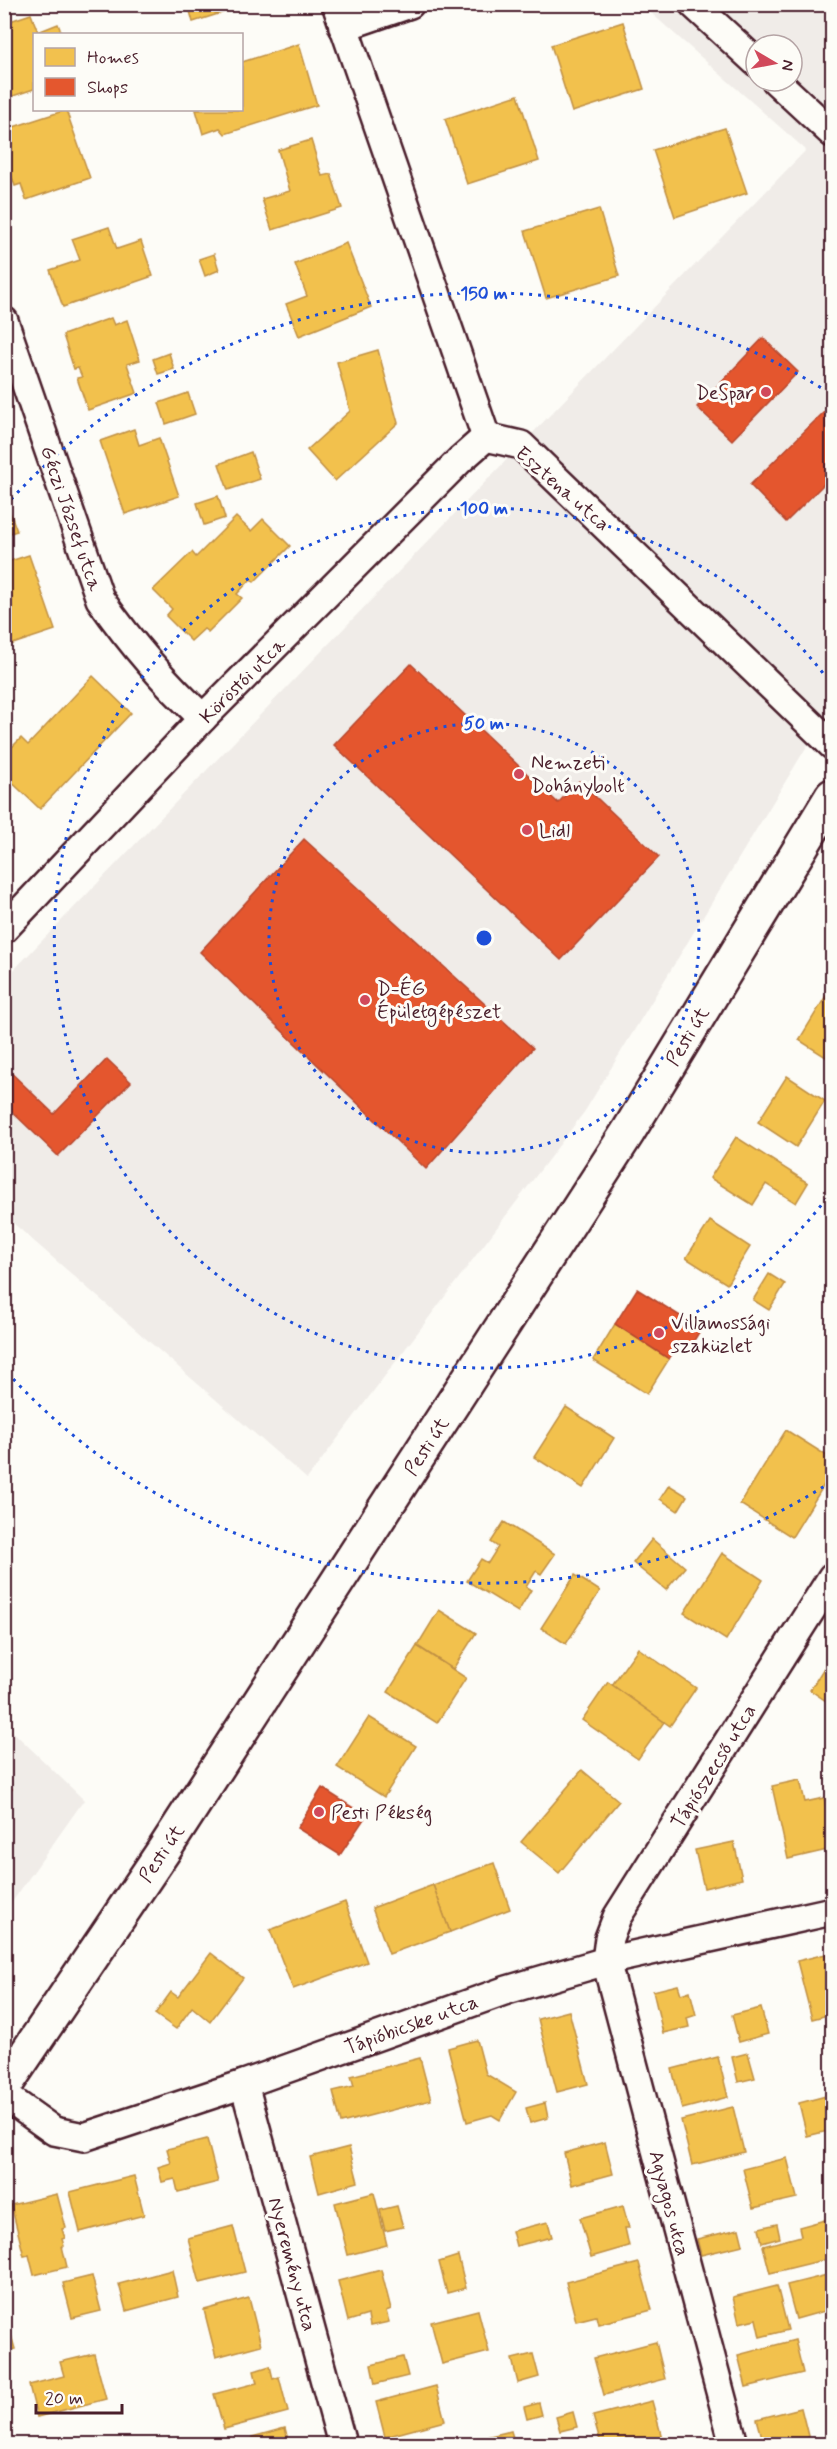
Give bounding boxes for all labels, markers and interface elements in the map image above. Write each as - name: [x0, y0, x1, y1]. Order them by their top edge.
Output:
- legend: [33, 33, 243, 111]
- north arrow: [744, 33, 804, 93]
- text: Homes: [87, 46, 139, 70]
- text: N: [776, 58, 799, 72]
- text: Shops: [87, 76, 128, 100]
- text: 150 m: [460, 282, 508, 306]
- place label: DeSpar: [696, 380, 754, 407]
- marker: DeSpar: [759, 385, 773, 399]
- street label: Esztena utca: [509, 441, 615, 538]
- street label: Géczi József utca: [33, 442, 108, 596]
- text: 100 m: [460, 497, 508, 521]
- street label: Köröstói utca: [194, 631, 293, 730]
- text: 50 m: [464, 712, 504, 736]
- place label: Nemzeti Dohánybolt: [531, 750, 625, 800]
- marker: Nemzeti Dohánybolt: [512, 767, 526, 781]
- place label: Lidl: [539, 818, 570, 845]
- marker: Lidl: [520, 823, 534, 837]
- centre of rings: [474, 928, 494, 948]
- place label: D-ÉG Épületgépészet: [377, 976, 501, 1027]
- marker: D-ÉG Épületgépészet: [358, 993, 372, 1007]
- street label: Pesti út: [660, 1002, 717, 1071]
- place label: Villamossági szaküzlet: [671, 1310, 770, 1360]
- marker: Villamossági szaküzlet: [652, 1326, 666, 1340]
- street label: Pesti út: [398, 1412, 456, 1481]
- street label: Tápiószecső utca: [665, 1699, 763, 1834]
- place label: Pesti Pékség: [331, 1800, 432, 1827]
- marker: Pesti Pékség: [312, 1805, 326, 1819]
- street label: Pesti út: [133, 1819, 192, 1888]
- street label: Tápióbicske utca: [341, 1989, 482, 2062]
- street label: Agyagos utca: [641, 2148, 696, 2259]
- street label: Nyeremény utca: [261, 2195, 322, 2334]
- scale bar: [36, 2377, 122, 2415]
- text: 20 m: [45, 2387, 83, 2411]

